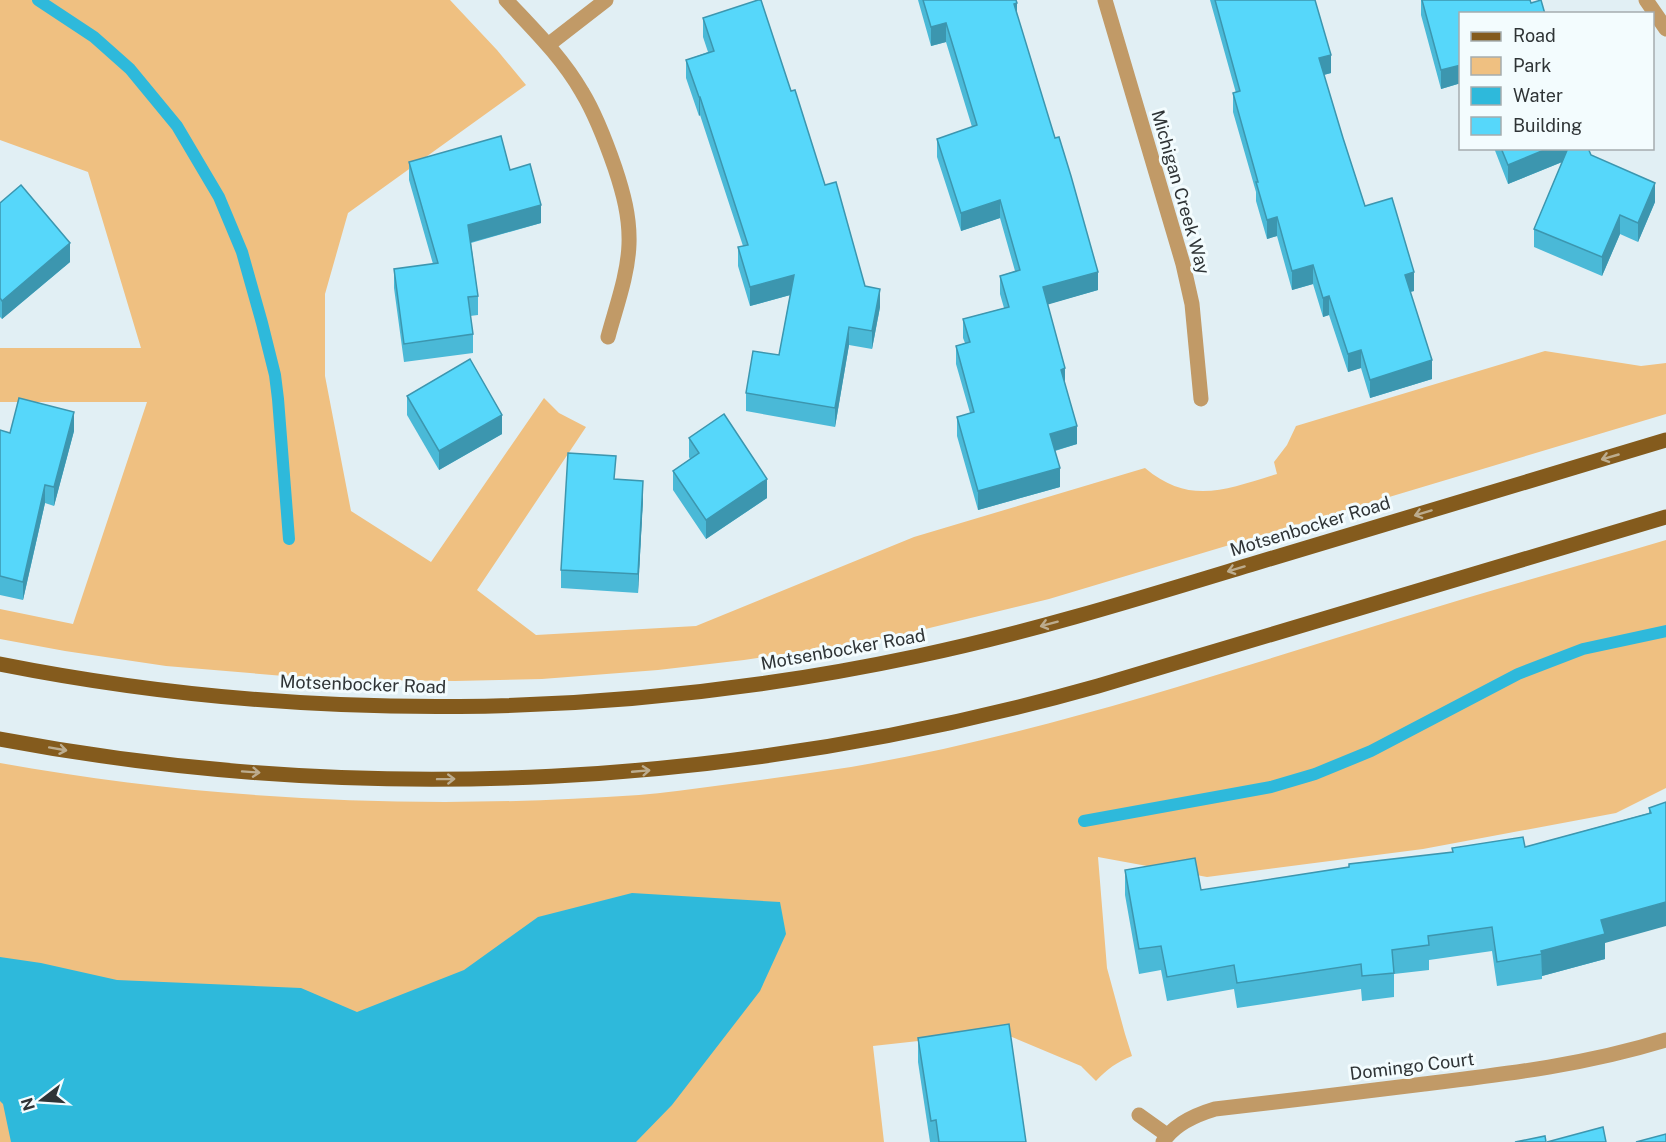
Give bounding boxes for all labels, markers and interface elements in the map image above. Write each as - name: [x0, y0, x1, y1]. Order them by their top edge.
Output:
- legend: [1459, 12, 1654, 150]
- text: Road: [1513, 25, 1556, 46]
- text: Park: [1513, 55, 1551, 76]
- text: Water: [1513, 85, 1563, 106]
- street label: Michigan Creek Way: [1147, 107, 1215, 277]
- text: Building: [1513, 115, 1582, 136]
- one-way arrow: [1601, 452, 1620, 463]
- street label: Motsenbocker Road: [1227, 492, 1393, 560]
- one-way arrow: [1414, 508, 1433, 519]
- one-way arrow: [1227, 564, 1246, 575]
- one-way arrow: [1040, 619, 1059, 630]
- street label: Motsenbocker Road: [759, 624, 927, 674]
- street label: Motsenbocker Road: [279, 671, 447, 697]
- one-way arrow: [47, 744, 67, 755]
- one-way arrow: [630, 765, 650, 776]
- one-way arrow: [241, 767, 261, 778]
- one-way arrow: [435, 774, 455, 785]
- street label: Domingo Court: [1348, 1048, 1476, 1084]
- north arrow: [12, 1070, 72, 1130]
- text: N: [17, 1095, 39, 1113]

